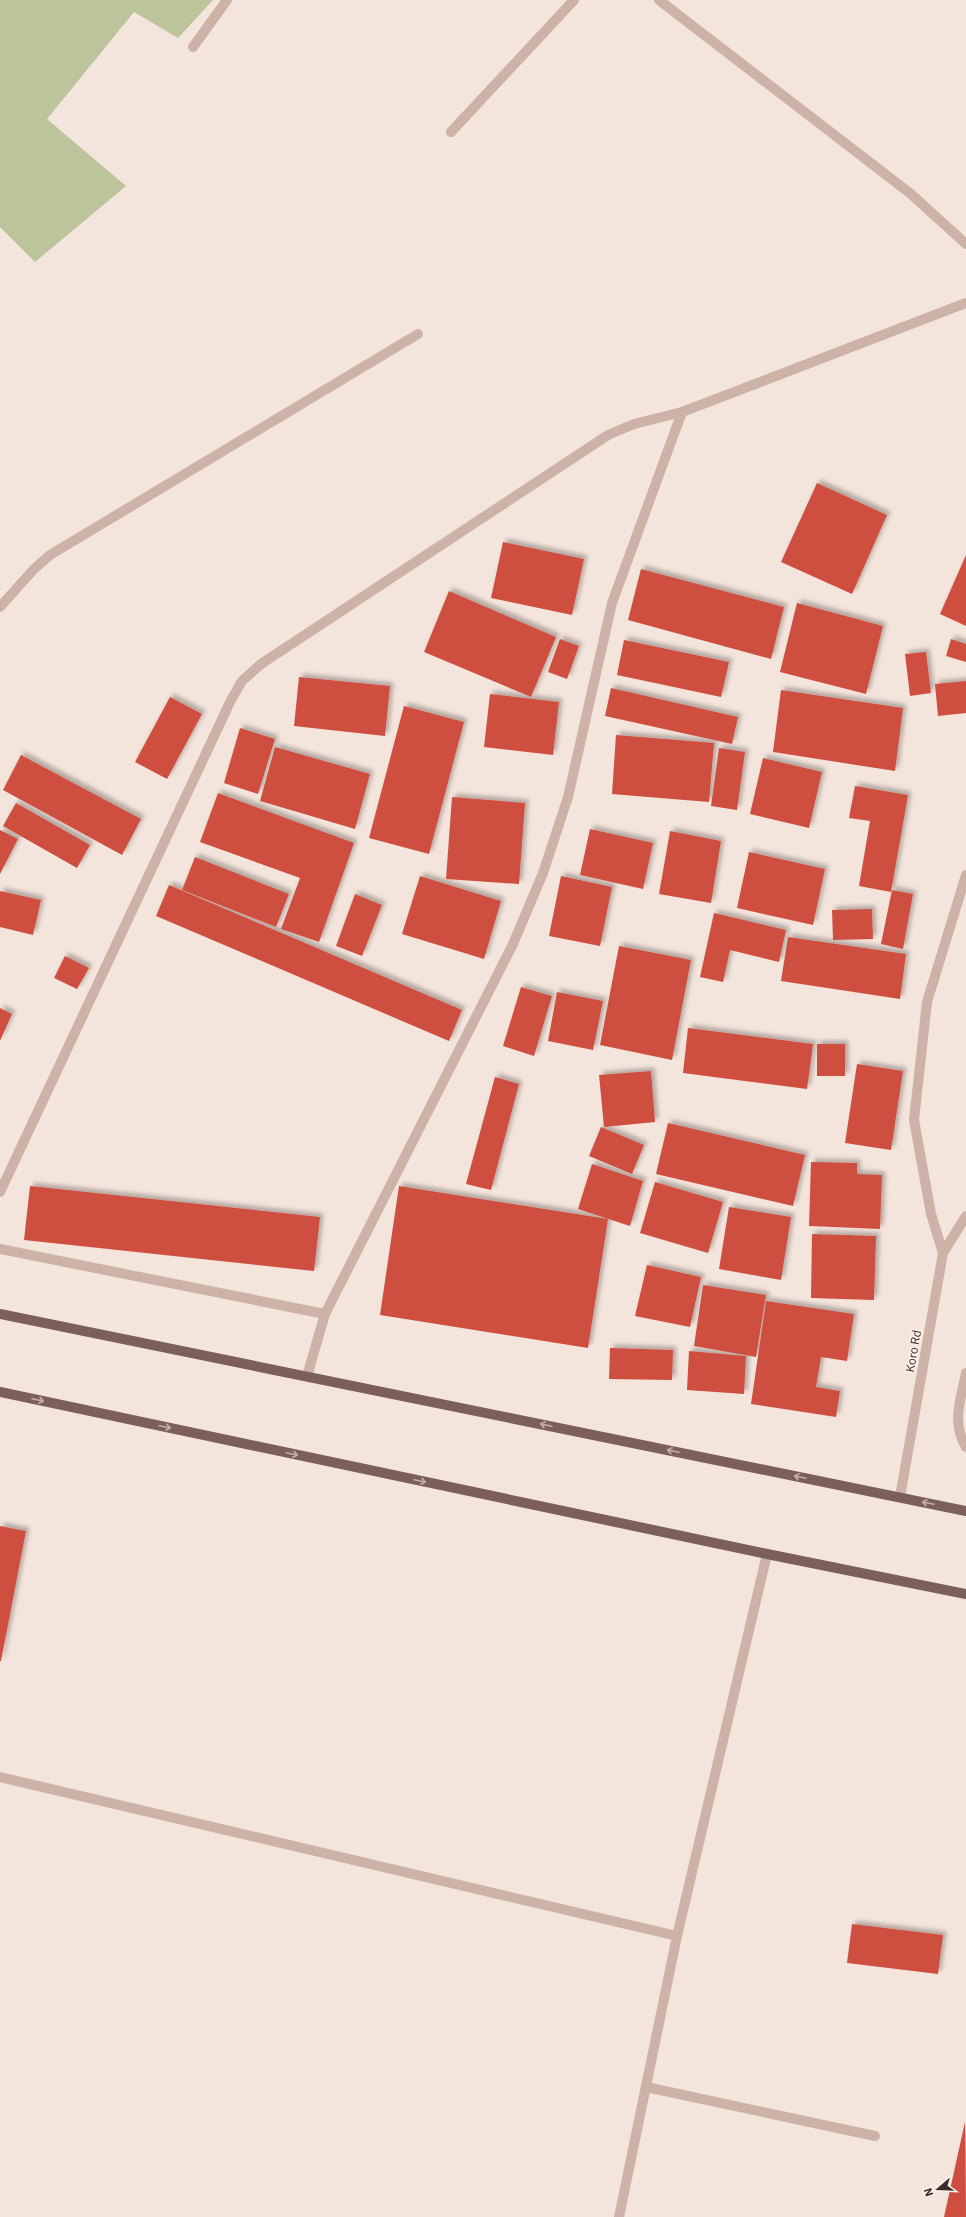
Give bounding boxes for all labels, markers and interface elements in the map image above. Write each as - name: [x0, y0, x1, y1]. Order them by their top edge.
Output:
- street label: Koro Rd: [902, 1329, 924, 1373]
- one-way arrow: [31, 1396, 44, 1404]
- one-way arrow: [540, 1421, 553, 1429]
- one-way arrow: [158, 1423, 171, 1431]
- one-way arrow: [667, 1447, 680, 1455]
- one-way arrow: [286, 1450, 299, 1458]
- one-way arrow: [794, 1473, 807, 1481]
- one-way arrow: [413, 1477, 426, 1485]
- one-way arrow: [922, 1499, 935, 1507]
- north arrow: [918, 2169, 958, 2209]
- text: N: [921, 2186, 936, 2198]

